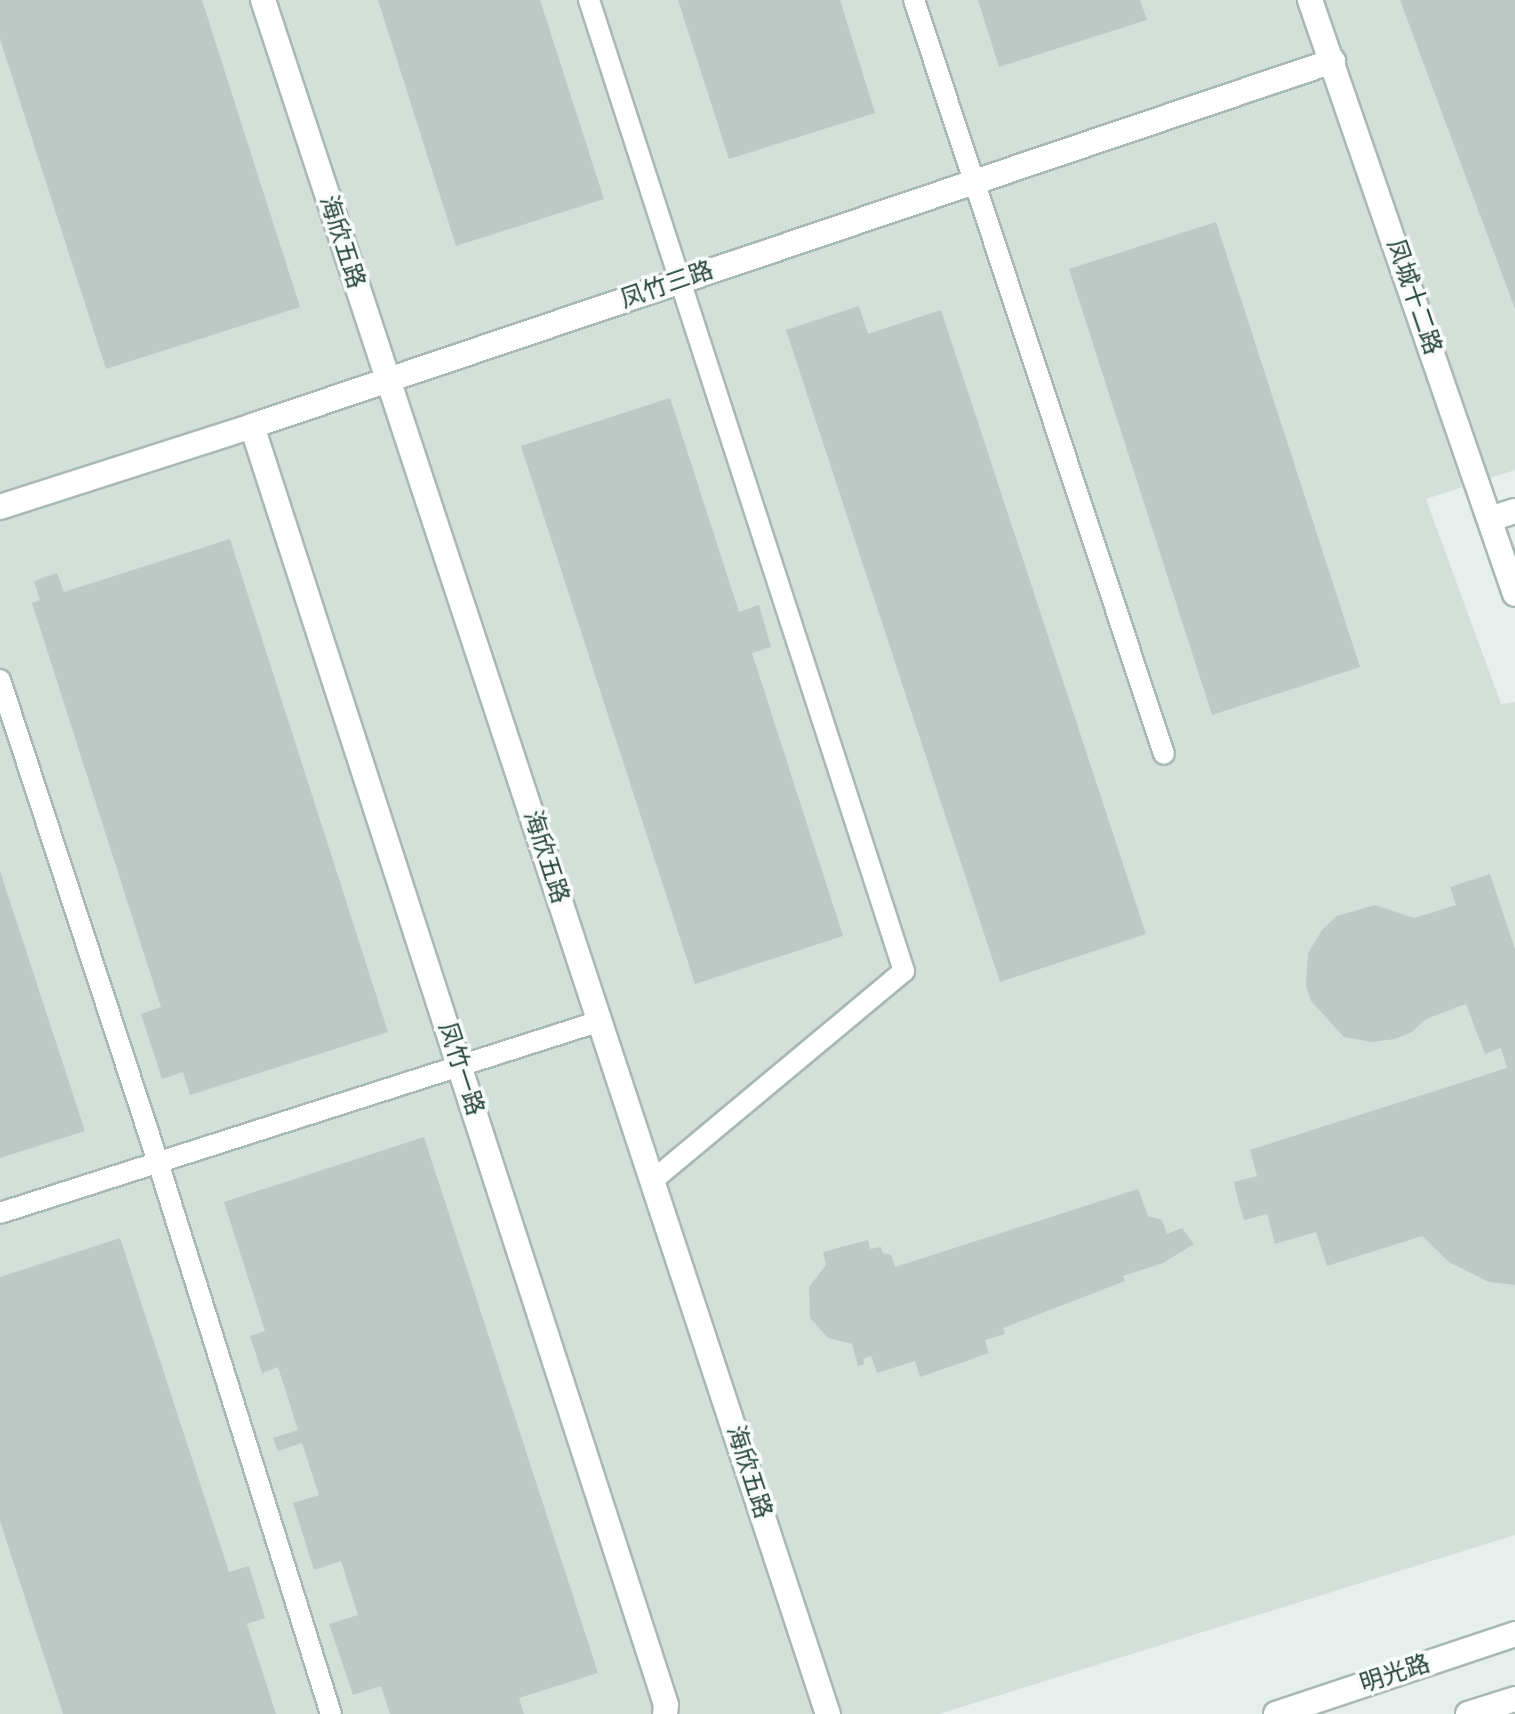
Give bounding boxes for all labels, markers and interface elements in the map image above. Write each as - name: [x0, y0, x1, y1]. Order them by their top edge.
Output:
- street label: 海欣五路: [313, 192, 371, 292]
- street label: 凤城十二路: [1381, 236, 1447, 358]
- street label: 凤竹三路: [617, 256, 717, 314]
- street label: 海欣五路: [517, 807, 575, 907]
- street label: 凤竹一路: [432, 1019, 490, 1119]
- street label: 海欣五路: [720, 1422, 778, 1522]
- street label: 明光路: [1356, 1649, 1434, 1699]

